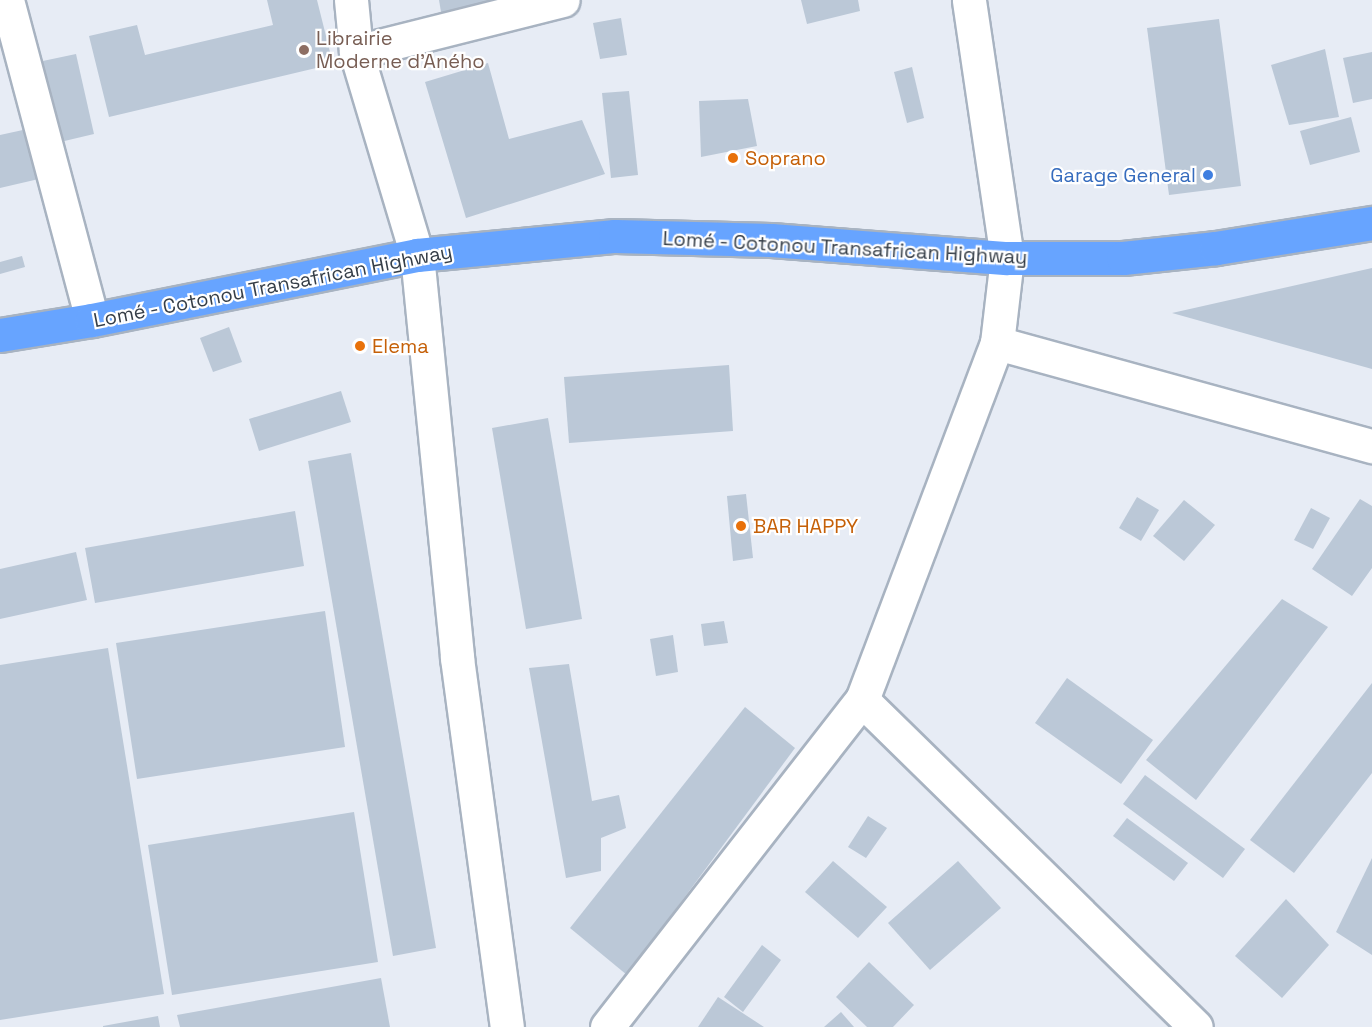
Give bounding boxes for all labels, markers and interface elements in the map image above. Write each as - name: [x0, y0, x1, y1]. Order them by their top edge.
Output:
- place label: Librairie Moderne d'Aného: [316, 27, 485, 74]
- marker: Librairie Moderne d'Aného: [297, 43, 311, 57]
- place label: Soprano: [745, 146, 826, 170]
- marker: Soprano: [726, 151, 740, 165]
- place label: Garage General: [1050, 163, 1196, 187]
- marker: Garage General: [1201, 168, 1215, 182]
- street label: Lomé - Cotonou Transafrican Highway: [661, 226, 1029, 270]
- street label: Lomé - Cotonou Transafrican Highway: [91, 239, 455, 333]
- place label: Elema: [372, 334, 429, 358]
- marker: Elema: [353, 339, 367, 353]
- place label: BAR HAPPY: [753, 514, 858, 538]
- marker: BAR HAPPY: [734, 519, 748, 533]

